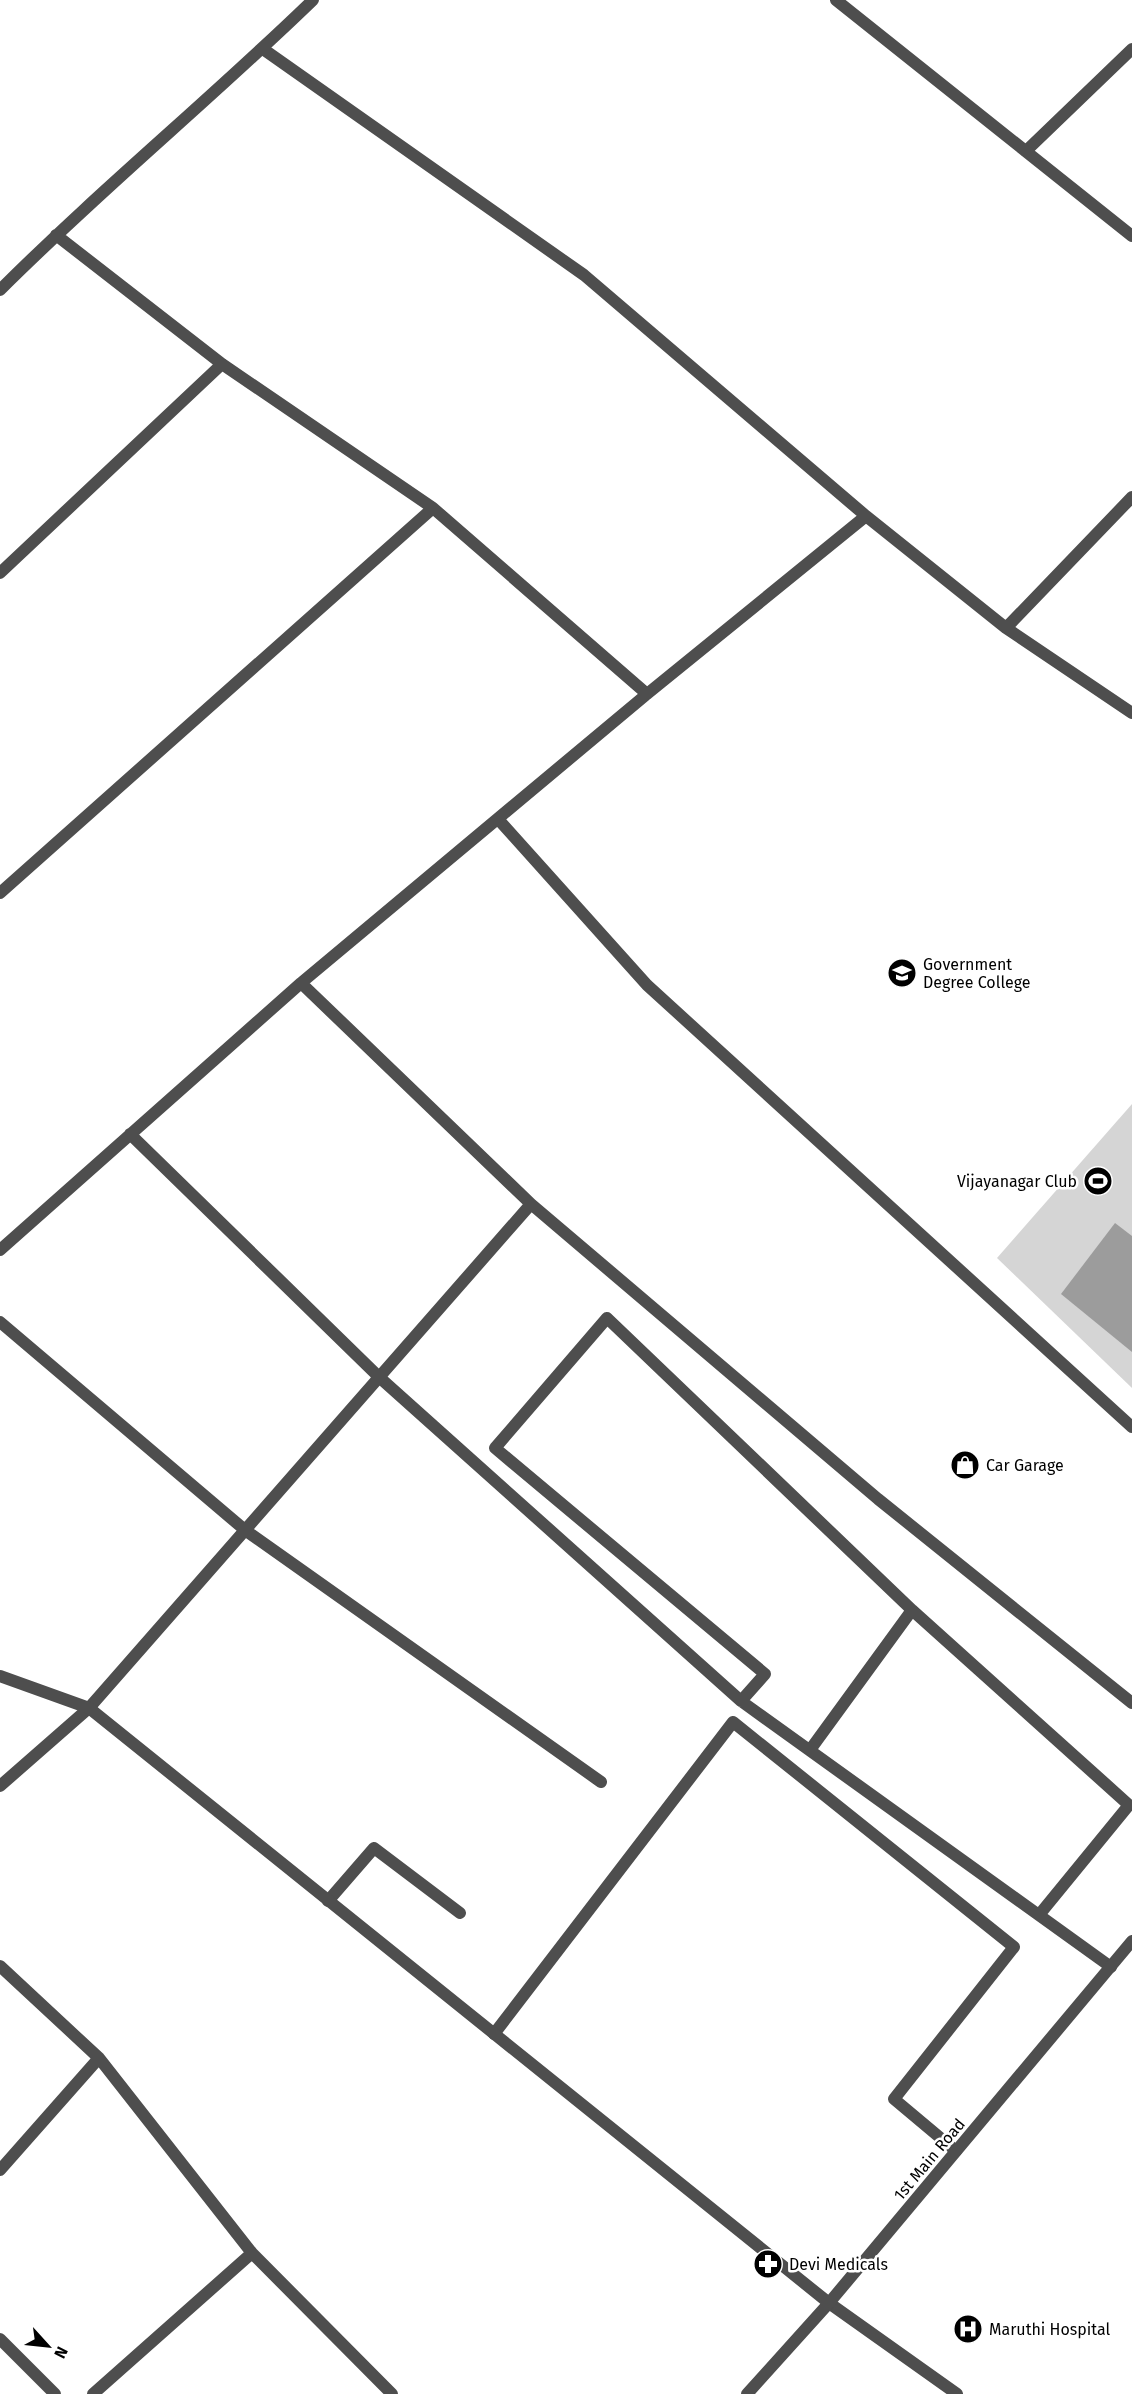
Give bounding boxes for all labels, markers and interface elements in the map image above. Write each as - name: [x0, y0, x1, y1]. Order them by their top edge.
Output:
- place label: Government Degree College: [923, 955, 1031, 992]
- school or university icon: Government Degree College: [886, 957, 918, 989]
- sports icon: Vijayanagar Club: [1082, 1165, 1114, 1197]
- place label: Vijayanagar Club: [957, 1172, 1077, 1191]
- shop icon: Car Garage: [949, 1449, 981, 1481]
- place label: Car Garage: [986, 1456, 1064, 1475]
- street label: 1st Main Road: [890, 2115, 969, 2204]
- pharmacy icon: Devi Medicals: [752, 2248, 784, 2280]
- place label: Devi Medicals: [789, 2255, 888, 2274]
- hospital icon: Maruthi Hospital: [952, 2313, 984, 2345]
- north arrow: [18, 2316, 78, 2376]
- place label: Maruthi Hospital: [989, 2320, 1110, 2339]
- text: N: [50, 2344, 72, 2362]

